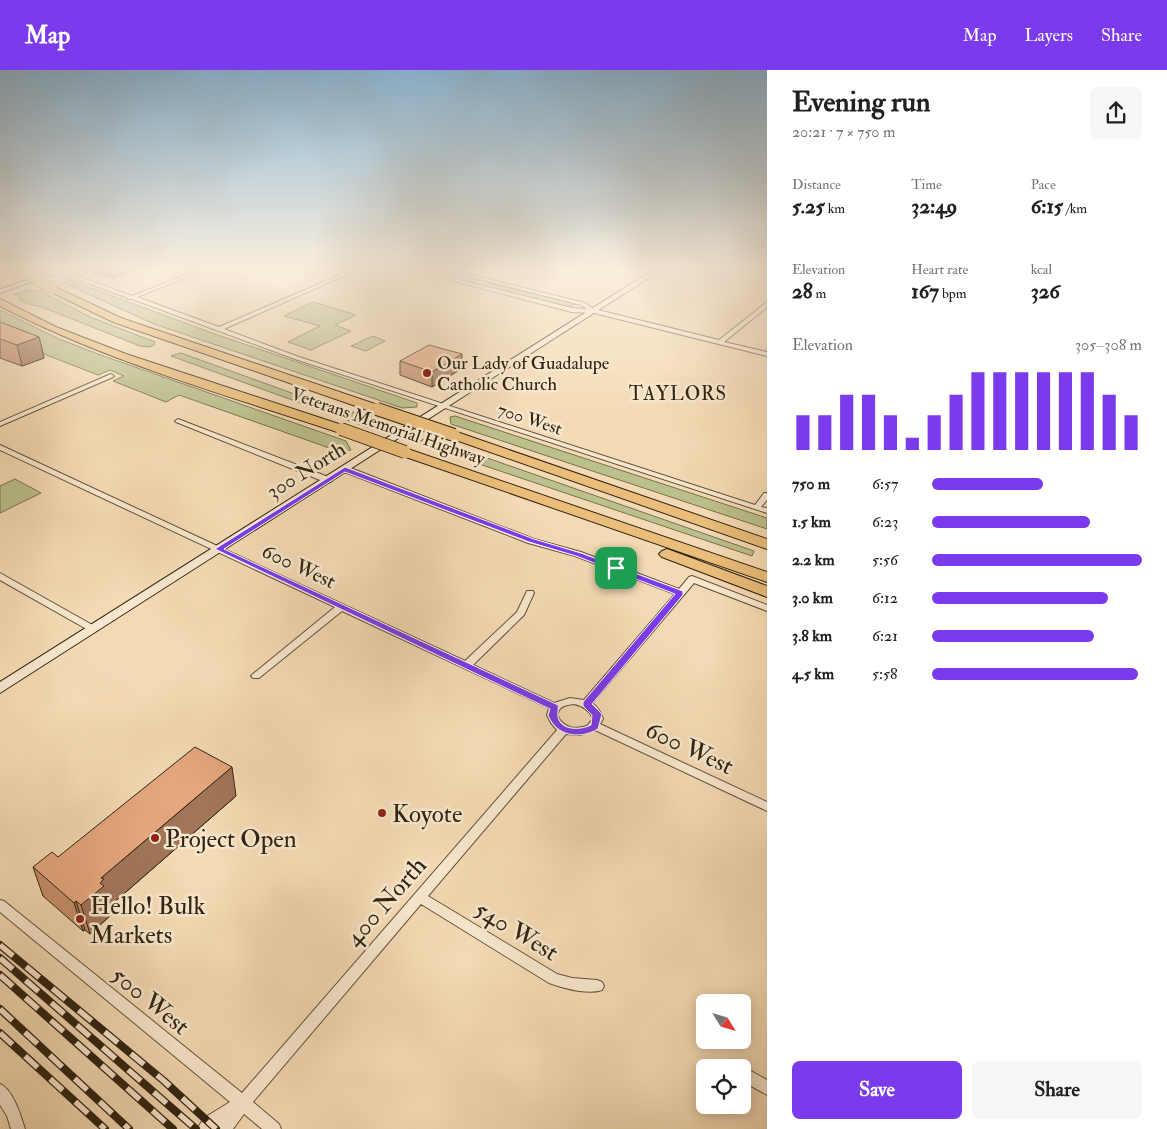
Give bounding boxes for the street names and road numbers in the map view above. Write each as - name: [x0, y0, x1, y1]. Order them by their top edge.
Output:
- street label: Veterans Memorial Highway: [288, 382, 489, 471]
- street label: 700 West: [495, 398, 565, 441]
- street label: 300 North: [262, 436, 351, 505]
- street label: 600 West: [257, 538, 340, 595]
- street label: 600 West: [640, 714, 738, 782]
- street label: 400 North: [339, 851, 434, 953]
- street label: 540 West: [469, 894, 564, 968]
- street label: 500 West: [105, 960, 196, 1042]

